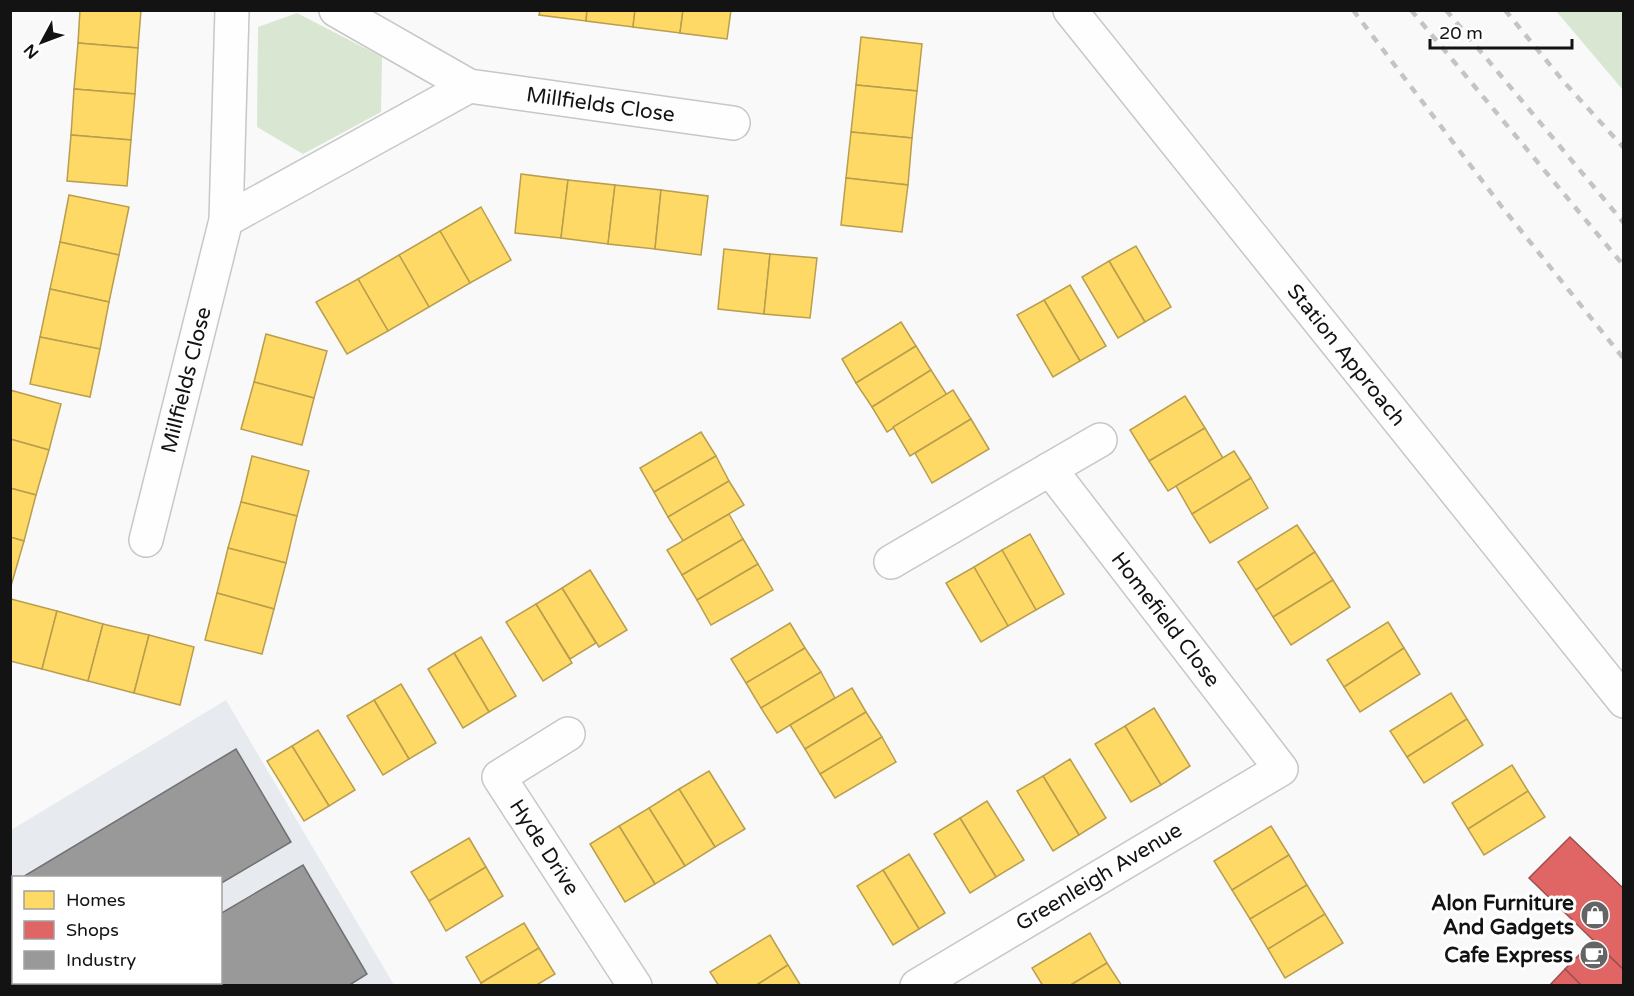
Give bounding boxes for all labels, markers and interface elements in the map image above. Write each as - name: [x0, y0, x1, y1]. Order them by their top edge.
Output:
- north arrow: [12, 12, 72, 72]
- scale bar: [1430, 12, 1572, 50]
- text: 20 m: [1439, 22, 1483, 44]
- text: N: [20, 40, 43, 63]
- street label: Millfields Close: [525, 82, 677, 127]
- street label: Station Approach: [1282, 279, 1411, 431]
- street label: Millfields Close: [156, 304, 216, 456]
- street label: Homefield Close: [1106, 547, 1226, 692]
- street label: Hyde Drive: [504, 795, 585, 900]
- street label: Greenleigh Avenue: [1011, 818, 1187, 936]
- legend: [12, 876, 222, 984]
- text: Homes: [66, 889, 126, 911]
- place label: Alon Furniture And Gadgets: [1431, 891, 1574, 940]
- shop icon: Alon Furniture And Gadgets: [1579, 899, 1611, 931]
- text: Shops: [66, 919, 119, 941]
- cafe icon: Cafe Express: [1578, 939, 1610, 971]
- place label: Cafe Express: [1444, 943, 1573, 968]
- text: Industry: [66, 949, 137, 971]

